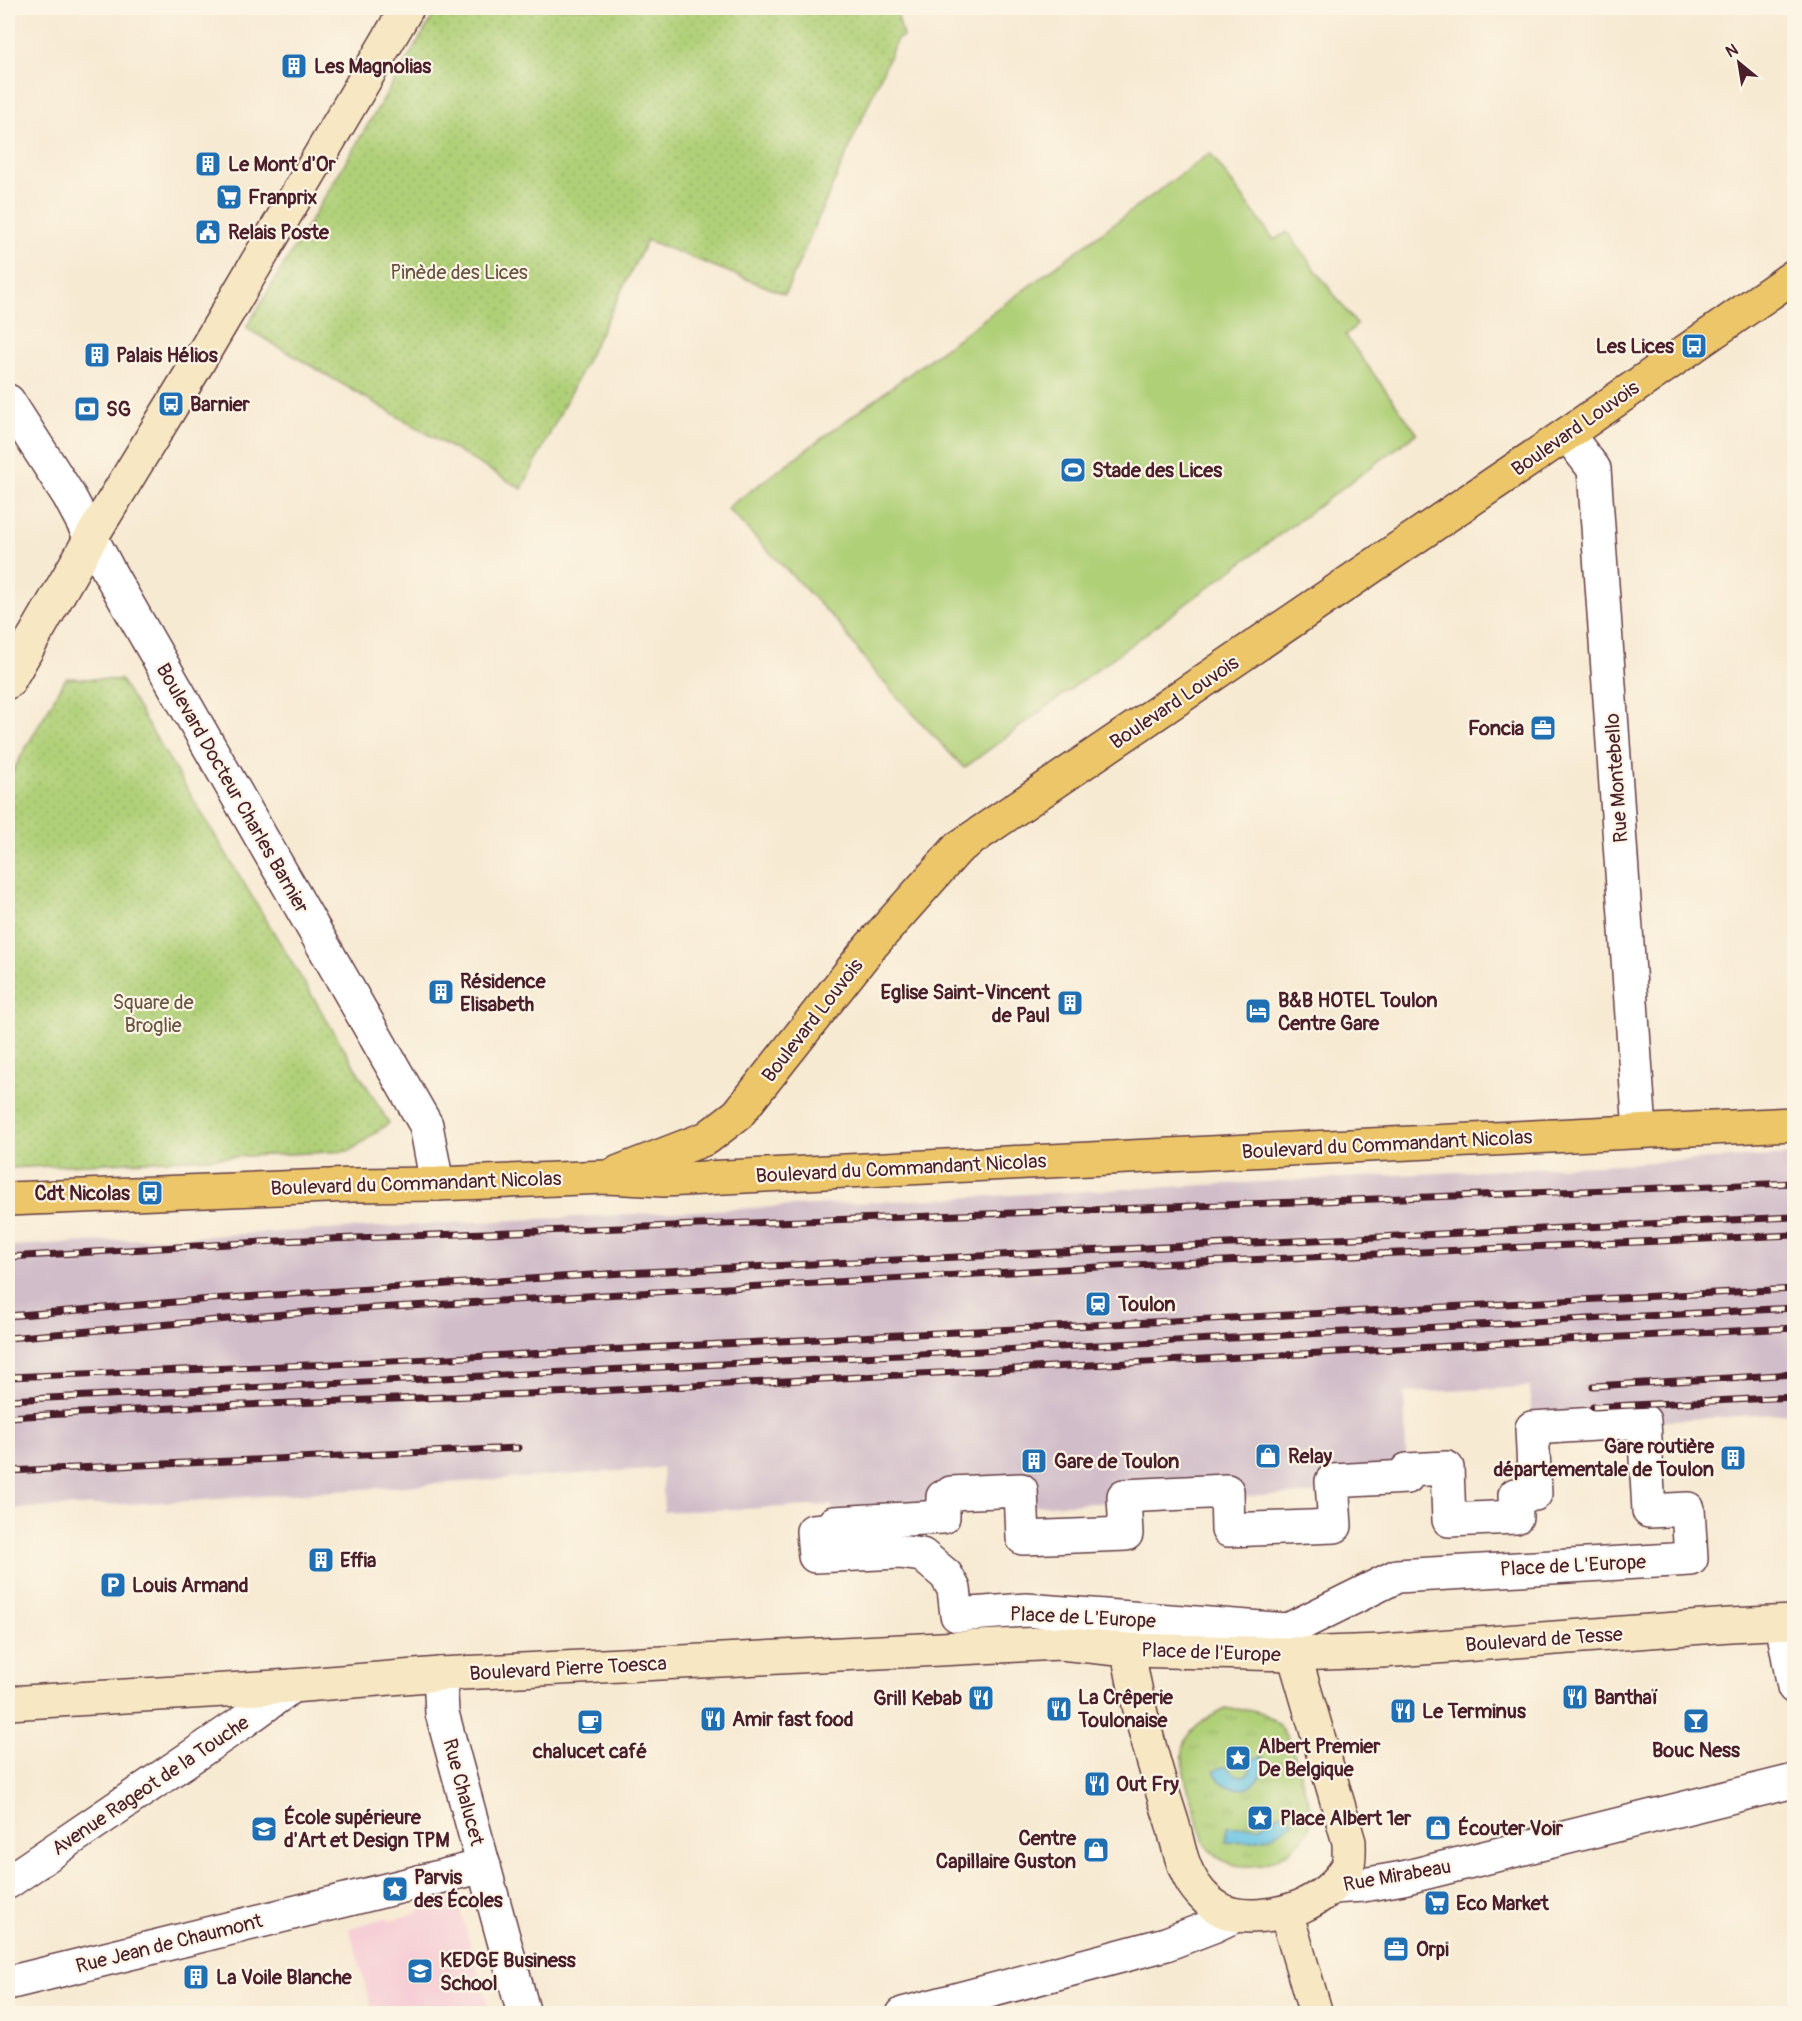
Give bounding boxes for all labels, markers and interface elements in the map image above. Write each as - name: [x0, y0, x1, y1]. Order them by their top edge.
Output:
- north arrow: [1709, 33, 1769, 93]
- text: N: [1722, 39, 1742, 62]
- building icon: Les Magnolias: [279, 51, 309, 81]
- place label: Les Magnolias: [314, 54, 431, 79]
- building icon: Le Mont d'Or: [193, 149, 223, 179]
- place label: Le Mont d'Or: [228, 152, 336, 177]
- supermarket icon: Franprix: [214, 182, 244, 212]
- place label: Franprix: [248, 185, 317, 210]
- public building icon: Relais Poste: [193, 217, 223, 247]
- place label: Relais Poste: [228, 220, 330, 245]
- park label: Pinède des Lices: [390, 260, 528, 285]
- bus stop icon: Les Lices: [1679, 331, 1709, 361]
- place label: Les Lices: [1596, 334, 1674, 359]
- building icon: Palais Hélios: [82, 340, 112, 370]
- place label: Palais Hélios: [116, 343, 218, 368]
- street label: Boulevard Louvois: [1507, 375, 1644, 482]
- bus stop icon: Barnier: [156, 389, 186, 419]
- place label: Barnier: [190, 392, 250, 417]
- bank icon: SG: [72, 394, 102, 424]
- place label: SG: [106, 397, 131, 422]
- sports icon: Stade des Lices: [1058, 455, 1088, 485]
- place label: Stade des Lices: [1092, 458, 1222, 483]
- street label: Boulevard Louvois: [1105, 650, 1244, 755]
- street label: Boulevard Docteur Charles Barnier: [151, 659, 315, 918]
- street label: Rue Montebello: [1599, 712, 1633, 844]
- office icon: Foncia: [1528, 713, 1558, 743]
- place label: Foncia: [1468, 716, 1524, 741]
- street label: Boulevard Louvois: [756, 953, 869, 1087]
- place label: Résidence Elisabeth: [460, 969, 547, 1017]
- building icon: Résidence Elisabeth: [426, 977, 456, 1007]
- place label: Eglise Saint-Vincent de Paul: [881, 980, 1051, 1028]
- building icon: Eglise Saint-Vincent de Paul: [1055, 988, 1085, 1018]
- place label: B&B HOTEL Toulon Centre Gare: [1278, 988, 1438, 1036]
- park label: Square de Broglie: [112, 990, 194, 1038]
- hotel icon: B&B HOTEL Toulon Centre Gare: [1243, 996, 1273, 1026]
- street label: Boulevard du Commandant Nicolas: [1241, 1124, 1533, 1165]
- street label: Boulevard du Commandant Nicolas: [755, 1148, 1047, 1189]
- street label: Boulevard du Commandant Nicolas: [270, 1166, 562, 1201]
- bus stop icon: Cdt Nicolas: [135, 1178, 165, 1208]
- place label: Cdt Nicolas: [34, 1181, 130, 1206]
- station icon: Toulon: [1083, 1289, 1113, 1319]
- place label: Toulon: [1117, 1292, 1176, 1317]
- place label: Gare routière départementale de Toulon: [1493, 1434, 1715, 1482]
- shop icon: Relay: [1253, 1441, 1283, 1471]
- building icon: Gare routière départementale de Toulon: [1718, 1443, 1748, 1473]
- place label: Relay: [1288, 1444, 1333, 1469]
- building icon: Gare de Toulon: [1019, 1446, 1049, 1476]
- place label: Gare de Toulon: [1054, 1449, 1179, 1474]
- building icon: Effia: [306, 1545, 336, 1575]
- place label: Effia: [340, 1548, 376, 1573]
- street label: Place de L'Europe: [1499, 1549, 1647, 1582]
- parking icon: Louis Armand: [98, 1570, 128, 1600]
- place label: Louis Armand: [132, 1573, 249, 1598]
- street label: Place de L'Europe: [1009, 1601, 1157, 1634]
- street label: Boulevard de Tesse: [1465, 1622, 1624, 1657]
- street label: Place de l'Europe: [1141, 1638, 1281, 1667]
- street label: Boulevard Pierre Toesca: [469, 1651, 667, 1686]
- restaurant icon: Banthaï: [1560, 1682, 1590, 1712]
- restaurant icon: Grill Kebab: [966, 1683, 996, 1713]
- place label: La Crêperie Toulonaise: [1077, 1685, 1174, 1733]
- place label: Banthaï: [1594, 1685, 1658, 1710]
- place label: Grill Kebab: [873, 1686, 962, 1711]
- restaurant icon: La Crêperie Toulonaise: [1044, 1694, 1074, 1724]
- restaurant icon: Le Terminus: [1388, 1696, 1418, 1726]
- place label: Le Terminus: [1422, 1699, 1526, 1724]
- restaurant icon: Amir fast food: [698, 1704, 728, 1734]
- bar icon: Bouc Ness: [1681, 1706, 1711, 1736]
- cafe icon: chalucet café: [575, 1707, 605, 1737]
- place label: Amir fast food: [732, 1707, 854, 1732]
- street label: Avenue Rageot de la Touche: [47, 1710, 254, 1861]
- place label: Albert Premier De Belgique: [1258, 1734, 1381, 1782]
- street label: Rue Chalucet: [437, 1736, 490, 1849]
- place label: Bouc Ness: [1652, 1738, 1740, 1763]
- place label: chalucet café: [532, 1739, 648, 1764]
- place icon: Albert Premier De Belgique: [1223, 1743, 1253, 1773]
- restaurant icon: Out Fry: [1082, 1769, 1112, 1799]
- place label: Out Fry: [1116, 1772, 1179, 1797]
- place icon: Place Albert 1er: [1245, 1803, 1275, 1833]
- place label: École supérieure d'Art et Design TPM: [284, 1805, 450, 1853]
- place label: Place Albert 1er: [1280, 1806, 1412, 1831]
- shop icon: Écouter Voir: [1423, 1813, 1453, 1843]
- school or university icon: École supérieure d'Art et Design TPM: [249, 1814, 279, 1844]
- place label: Écouter Voir: [1458, 1816, 1564, 1841]
- place label: Centre Capillaire Guston: [936, 1826, 1077, 1874]
- shop icon: Centre Capillaire Guston: [1081, 1835, 1111, 1865]
- street label: Rue Mirabeau: [1341, 1854, 1453, 1897]
- place label: Parvis des Écoles: [414, 1865, 503, 1913]
- place icon: Parvis des Écoles: [380, 1874, 410, 1904]
- supermarket icon: Eco Market: [1422, 1888, 1452, 1918]
- place label: Eco Market: [1456, 1891, 1550, 1916]
- street label: Rue Jean de Chaumont: [73, 1908, 266, 1979]
- office icon: Orpi: [1381, 1934, 1411, 1964]
- place label: Orpi: [1416, 1937, 1449, 1962]
- place label: KEDGE Business School: [440, 1948, 576, 1996]
- school or university icon: KEDGE Business School: [405, 1956, 435, 1986]
- building icon: La Voile Blanche: [181, 1962, 211, 1992]
- place label: La Voile Blanche: [216, 1965, 353, 1990]

